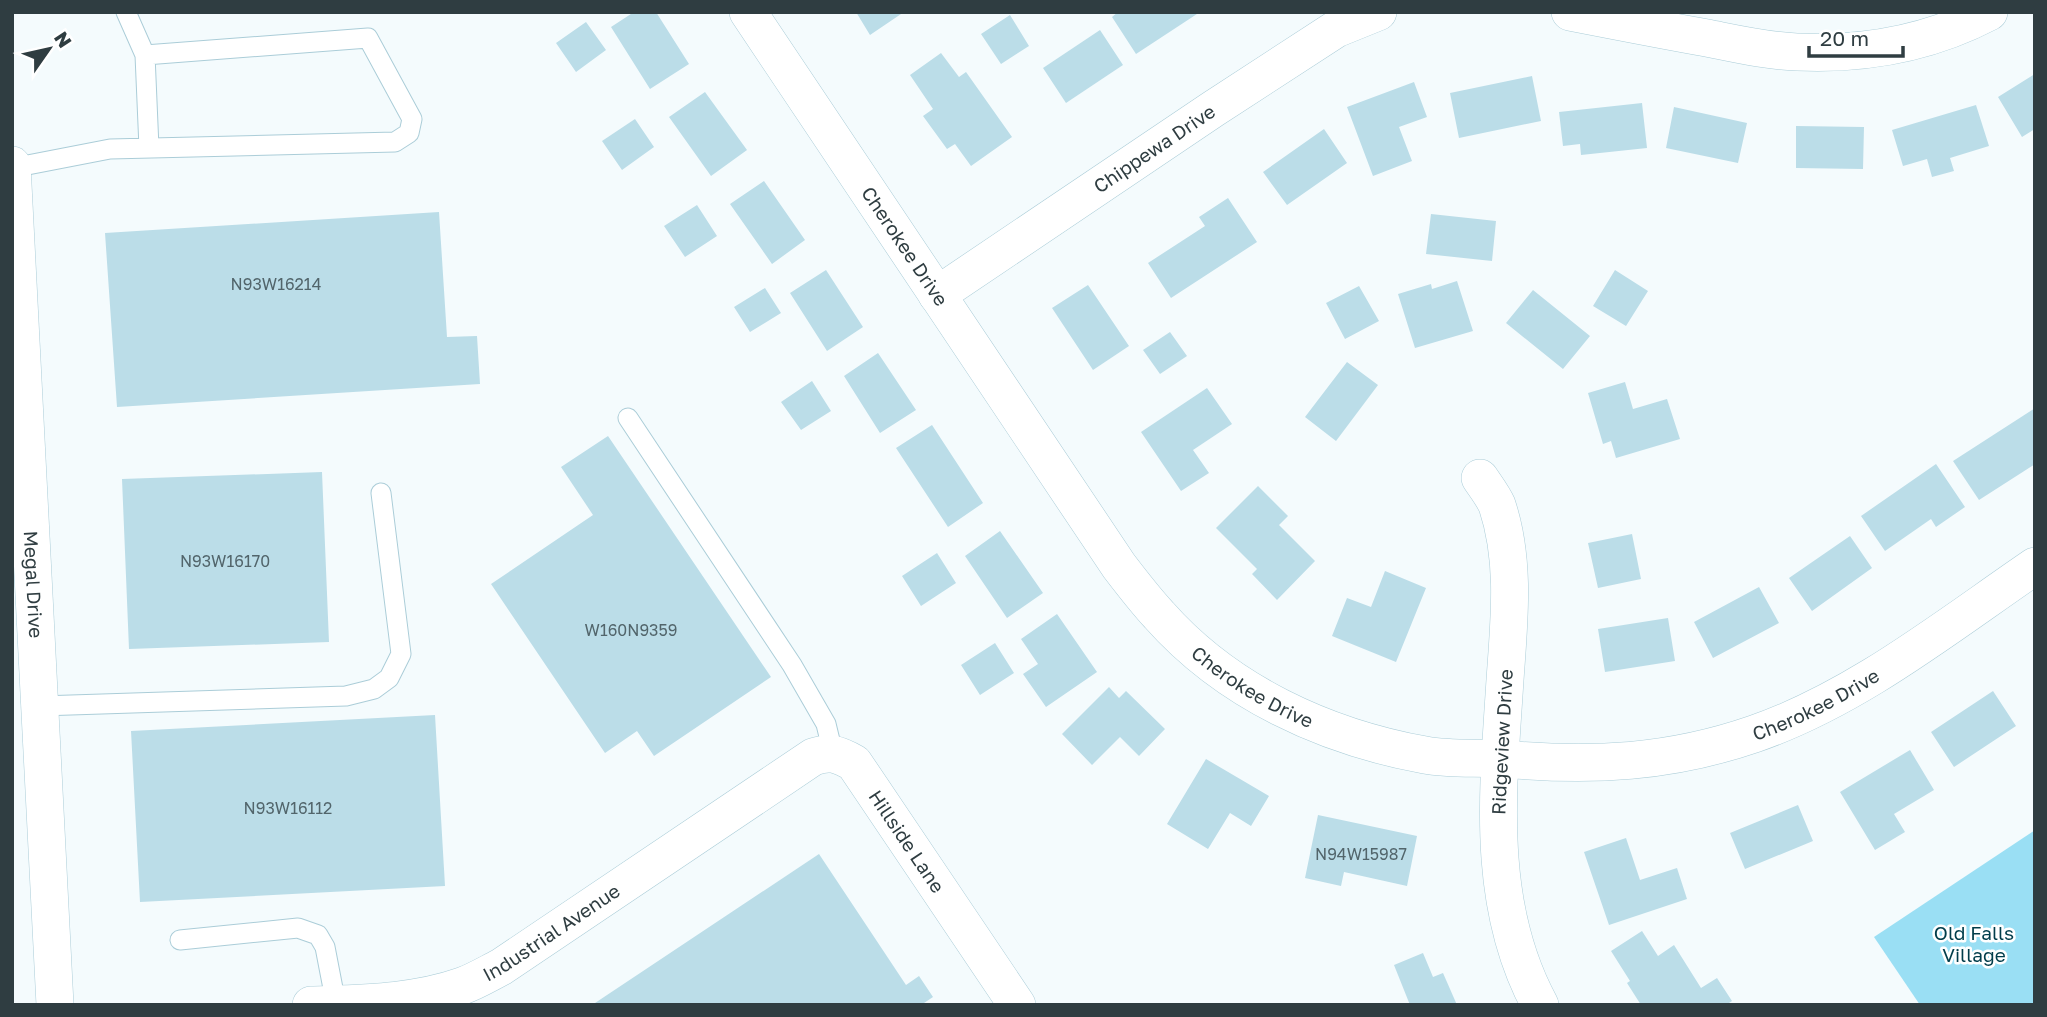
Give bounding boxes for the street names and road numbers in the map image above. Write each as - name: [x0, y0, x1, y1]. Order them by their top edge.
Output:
- street label: Chippewa Drive: [1089, 99, 1219, 197]
- street label: Cherokee Drive: [857, 182, 953, 310]
- street label: Megal Drive: [20, 530, 48, 639]
- street label: Cherokee Drive: [1187, 641, 1317, 732]
- street label: Cherokee Drive: [1749, 663, 1883, 745]
- street label: Ridgeview Drive: [1486, 669, 1517, 815]
- street label: Hillside Lane: [864, 785, 950, 897]
- street label: Industrial Avenue: [479, 879, 624, 986]

